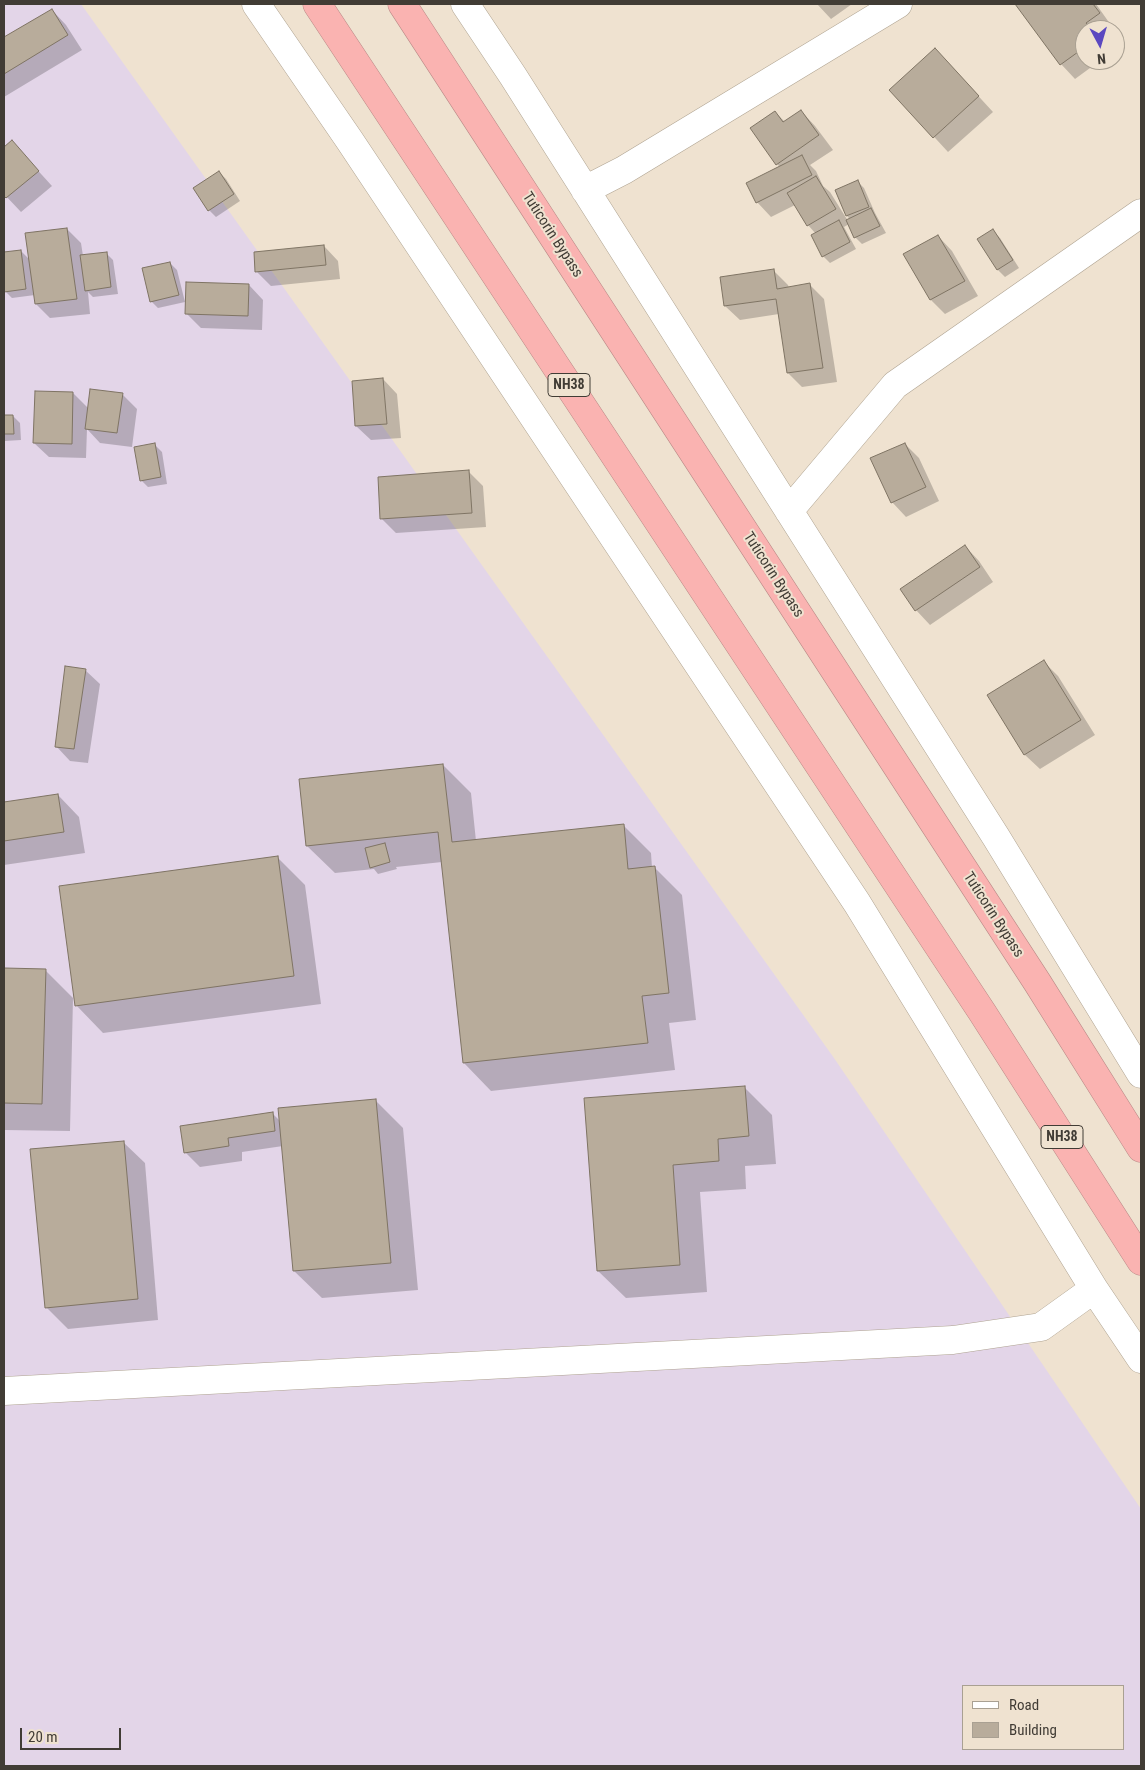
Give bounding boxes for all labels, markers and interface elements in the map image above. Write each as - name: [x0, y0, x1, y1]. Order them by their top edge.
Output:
- north arrow: [1075, 20, 1125, 70]
- text: N: [1096, 51, 1107, 67]
- street label: Tuticorin Bypass: [518, 189, 586, 281]
- road number: NH38: [548, 374, 590, 396]
- street label: Tuticorin Bypass: [739, 529, 807, 621]
- street label: Tuticorin Bypass: [959, 869, 1027, 961]
- road number: NH38: [1041, 1126, 1083, 1148]
- legend: [962, 1685, 1125, 1750]
- text: Road: [1009, 1696, 1039, 1714]
- scale bar: [22, 1718, 124, 1750]
- text: Building: [1009, 1721, 1057, 1739]
- text: 20 m: [28, 1728, 58, 1746]

